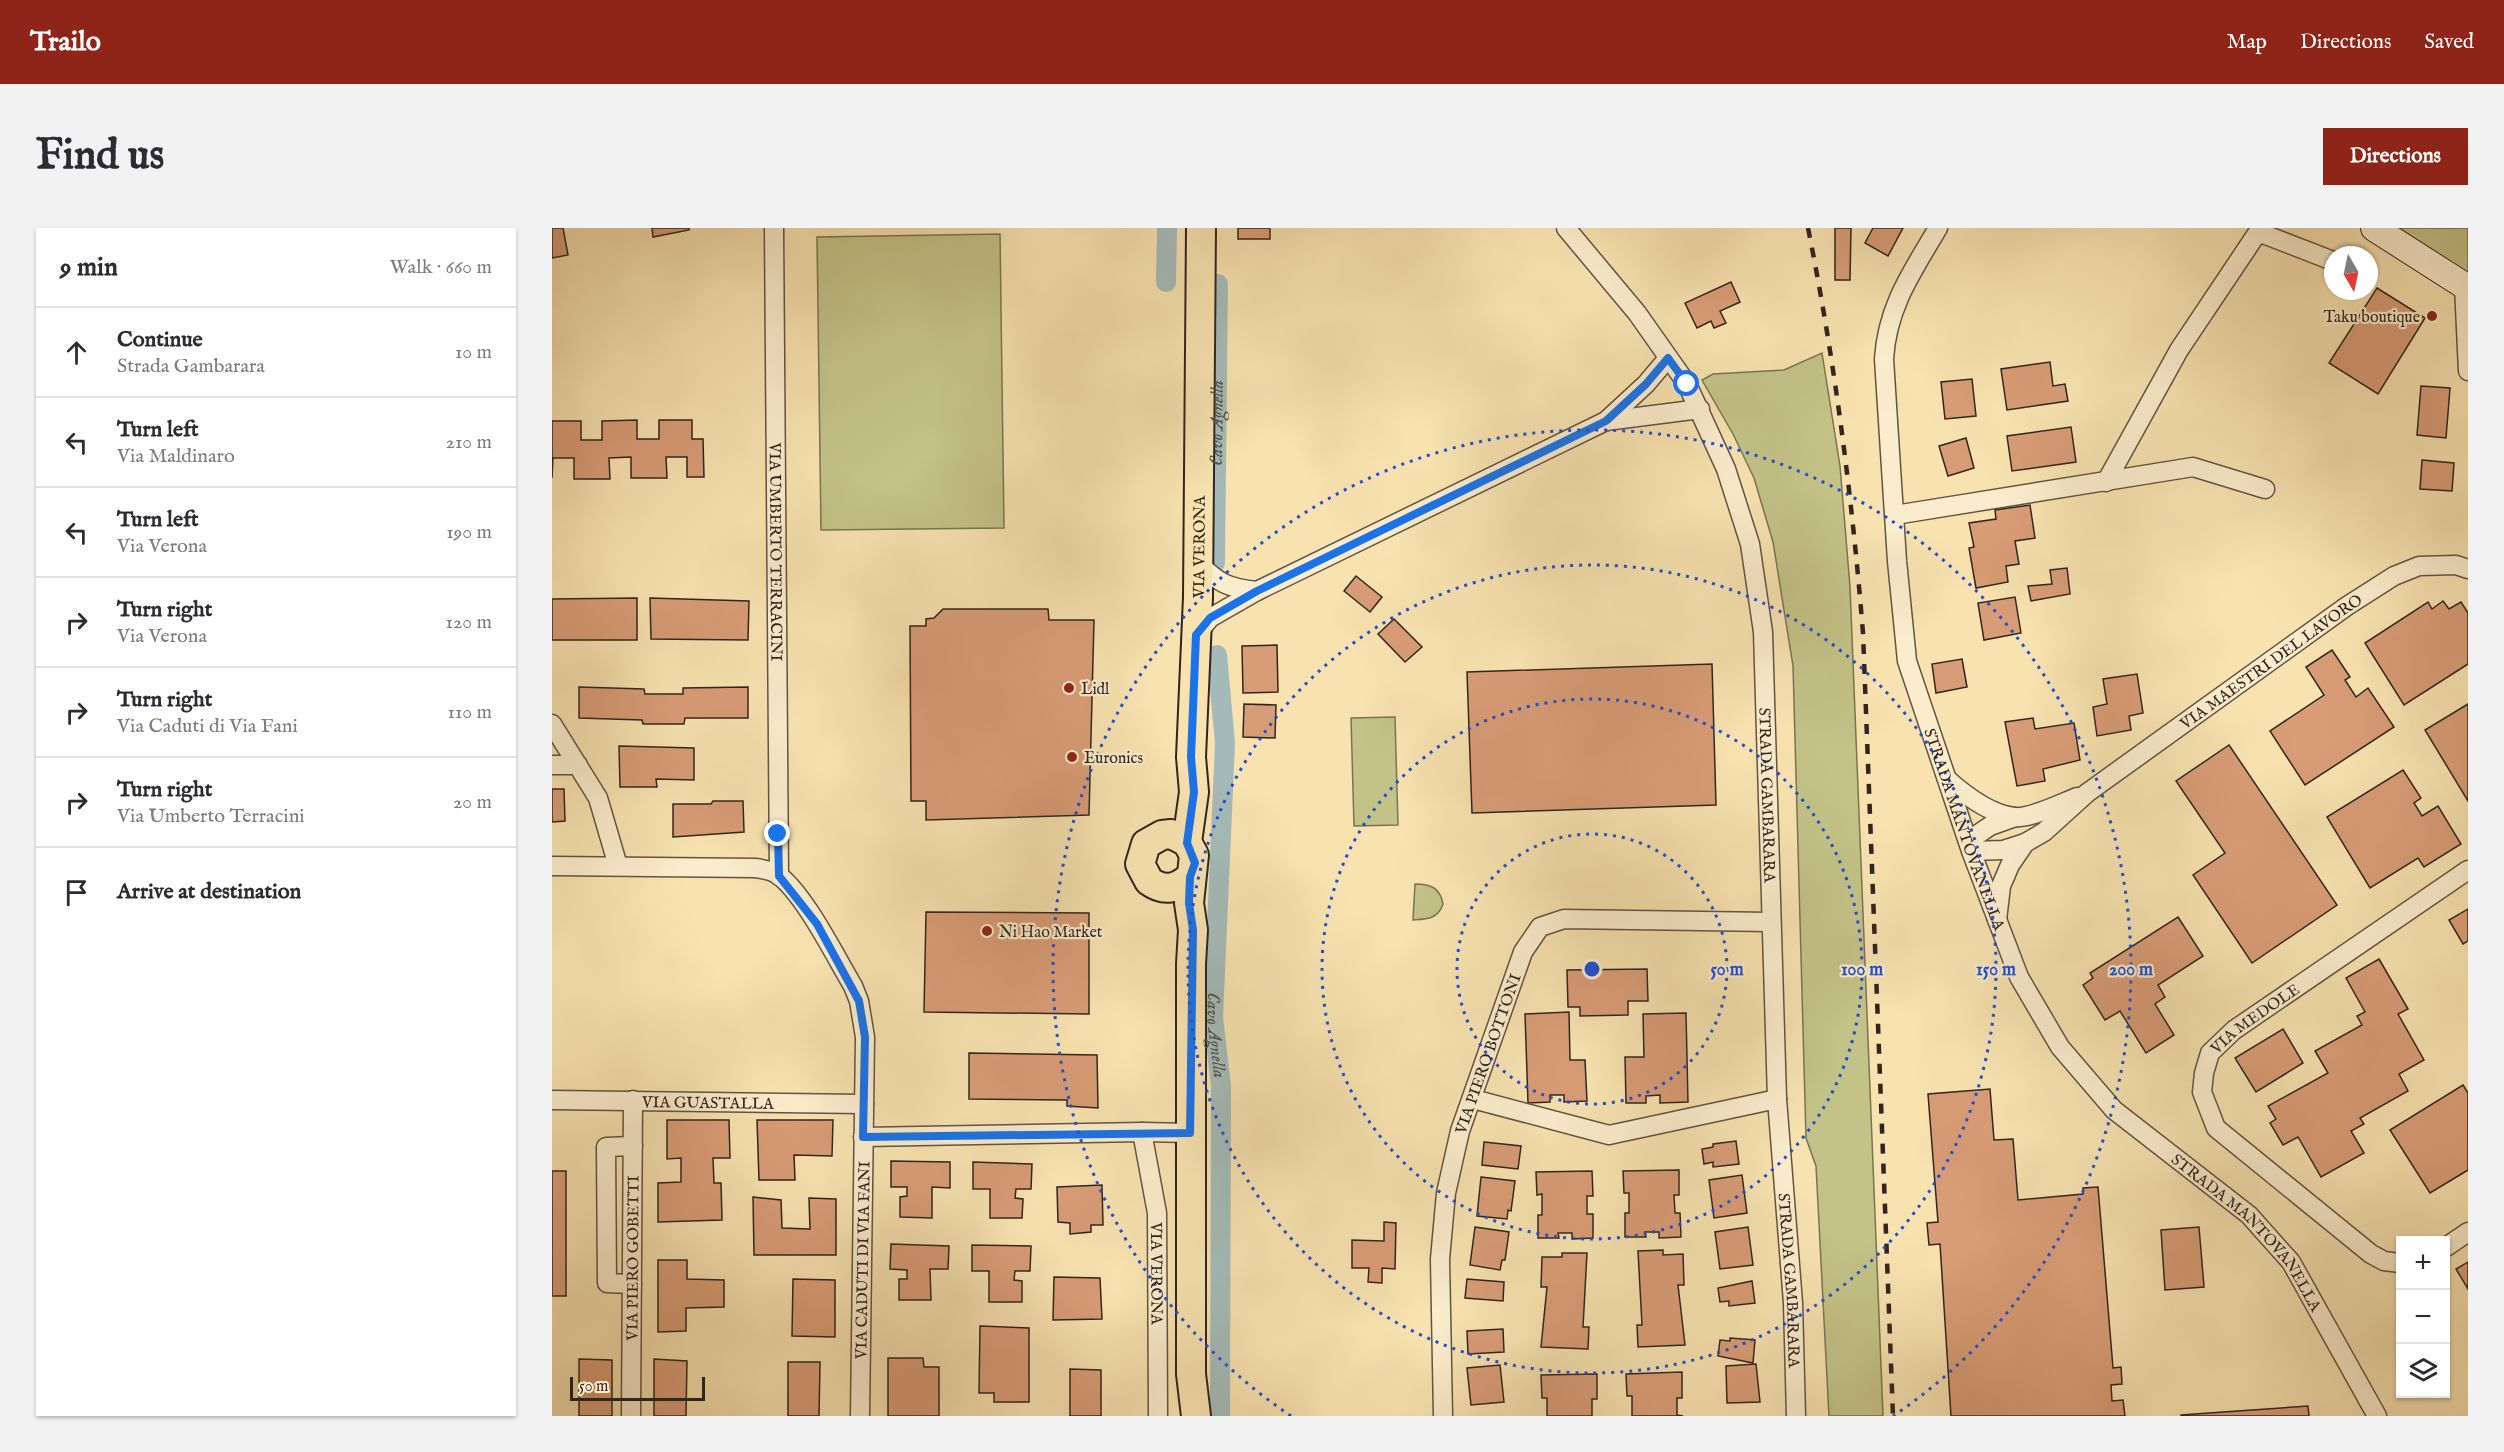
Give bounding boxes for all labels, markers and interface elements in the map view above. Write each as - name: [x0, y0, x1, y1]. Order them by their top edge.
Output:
- text: Trailo: [30, 25, 101, 60]
- text: Map: [2227, 29, 2267, 56]
- text: Directions: [2300, 29, 2391, 56]
- text: Saved: [2424, 29, 2474, 56]
- button: Directions: [2323, 128, 2468, 185]
- text: Find us: [36, 130, 164, 183]
- north arrow: [2324, 246, 2378, 300]
- text: 9 min: [60, 251, 118, 284]
- text: Walk · 660 m: [390, 255, 492, 280]
- place label: Taku boutique: [2324, 308, 2420, 328]
- marker: Taku boutique: [2425, 309, 2439, 323]
- text: Continue: [117, 326, 203, 354]
- icon: ahead: [60, 336, 93, 369]
- text: 10 m: [455, 340, 492, 365]
- text: Strada Gambarara: [117, 354, 265, 379]
- route start: [1673, 370, 1699, 396]
- water label: Cavo Agnella: [1206, 380, 1230, 466]
- text: Turn left: [117, 416, 199, 444]
- icon: left: [60, 426, 93, 459]
- text: 210 m: [446, 430, 492, 455]
- street label: VIA UMBERTO TERRACINI: [764, 441, 785, 662]
- text: Via Maldinaro: [117, 444, 235, 469]
- street label: VIA VERONA: [1190, 494, 1211, 599]
- text: Turn left: [117, 506, 199, 534]
- icon: left: [60, 516, 93, 549]
- text: 190 m: [446, 520, 492, 545]
- text: Via Verona: [117, 534, 207, 559]
- street label: VIA MAESTRI DEL LAVORO: [2176, 591, 2367, 735]
- text: Turn right: [117, 596, 212, 624]
- icon: right: [60, 606, 93, 639]
- text: 120 m: [446, 610, 492, 635]
- text: Via Verona: [117, 624, 207, 649]
- place label: Lidl: [1081, 680, 1110, 700]
- marker: Lidl: [1062, 681, 1076, 695]
- text: Turn right: [117, 686, 212, 714]
- icon: right: [60, 696, 93, 729]
- text: 110 m: [448, 700, 492, 725]
- street label: STRADA GAMBARARA: [1753, 707, 1779, 884]
- text: Via Caduti di Via Fani: [117, 714, 298, 739]
- street label: STRADA MANTOVANELLA: [1918, 726, 2009, 935]
- place label: Euronics: [1084, 749, 1143, 769]
- marker: Euronics: [1065, 750, 1079, 764]
- text: Turn right: [117, 776, 212, 804]
- icon: right: [60, 786, 93, 819]
- text: 20 m: [453, 790, 492, 815]
- text: Via Umberto Terracini: [117, 804, 305, 829]
- route end: [764, 820, 790, 846]
- icon: arrive: [60, 876, 93, 909]
- text: Arrive at destination: [117, 878, 301, 906]
- place label: Ni Hao Market: [999, 923, 1103, 943]
- marker: Ni Hao Market: [980, 924, 994, 938]
- centre of rings: [1582, 959, 1602, 979]
- text: 50 m: [1710, 959, 1744, 982]
- text: 100 m: [1841, 959, 1883, 982]
- text: 150 m: [1976, 959, 2016, 982]
- text: 200 m: [2109, 959, 2153, 982]
- street label: VIA PIERO BOTTONI: [1451, 971, 1527, 1138]
- street label: VIA MEDOLE: [2206, 980, 2304, 1060]
- water label: Cavo Agnella: [1200, 992, 1230, 1079]
- street label: VIA GUASTALLA: [641, 1093, 775, 1115]
- street label: STRADA MANTOVANELLA: [2166, 1150, 2325, 1317]
- street label: VIA CADUTI DI VIA FANI: [852, 1161, 876, 1360]
- street label: VIA PIERO GOBETTI: [623, 1175, 645, 1342]
- street label: STRADA GAMBARARA: [1772, 1192, 1803, 1369]
- street label: VIA VERONA: [1145, 1221, 1166, 1326]
- map controls: [2396, 1236, 2450, 1398]
- button: +: [2396, 1236, 2450, 1290]
- button: −: [2396, 1290, 2450, 1344]
- button: layers: [2396, 1344, 2450, 1398]
- scale bar: [570, 1374, 705, 1402]
- text: 50 m: [579, 1377, 608, 1397]

